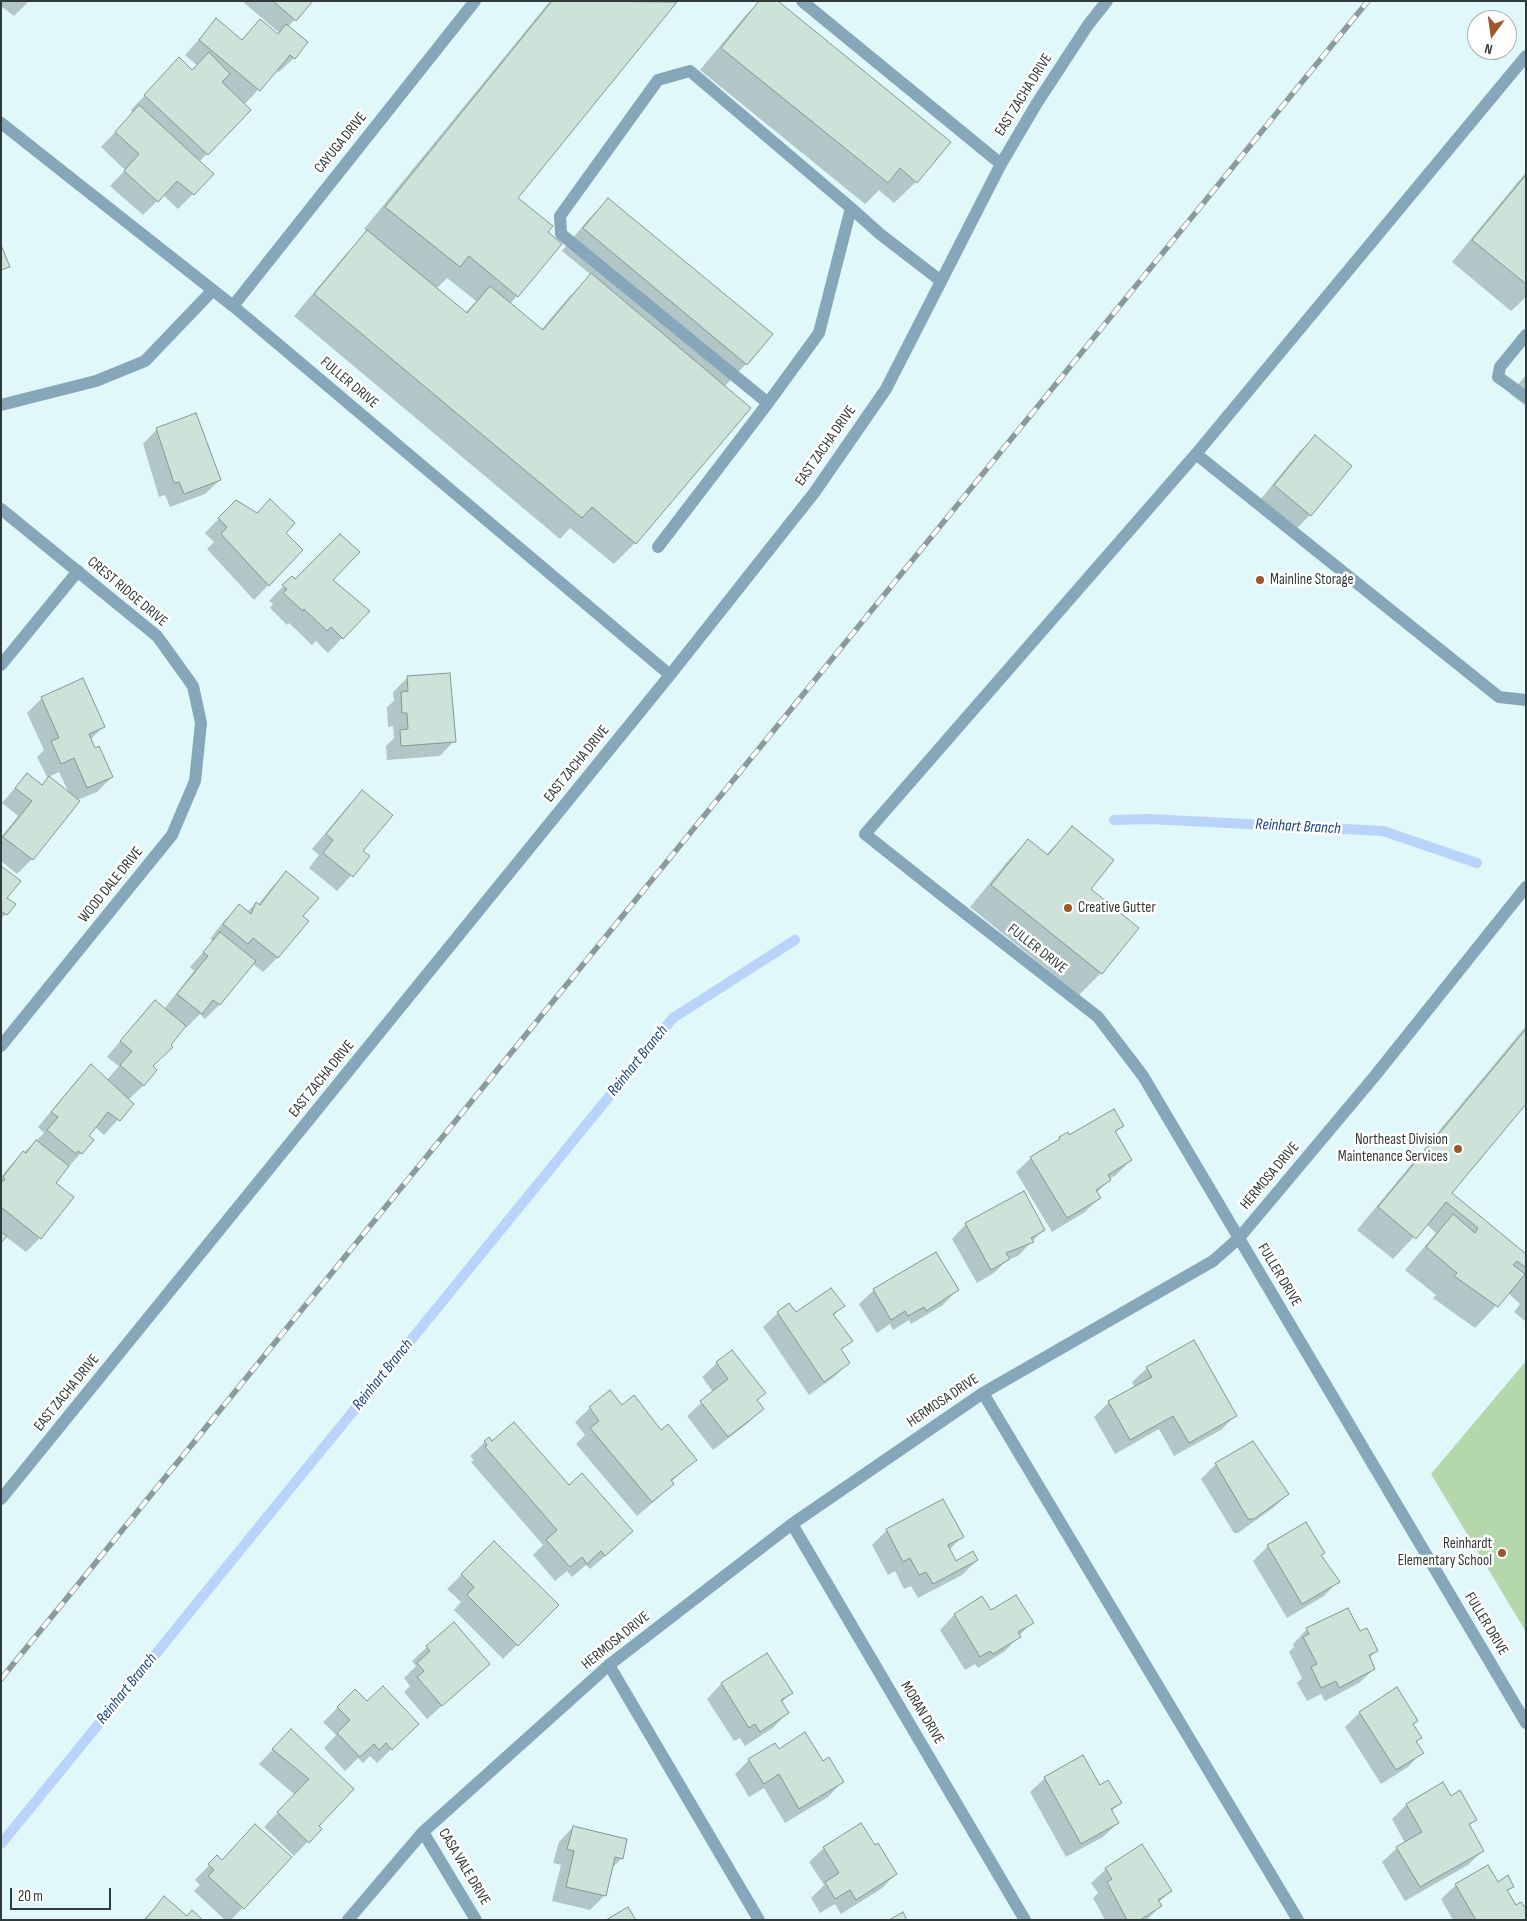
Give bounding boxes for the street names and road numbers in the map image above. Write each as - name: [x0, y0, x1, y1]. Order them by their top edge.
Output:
- street label: EAST ZACHA DRIVE: [992, 50, 1056, 140]
- street label: CAYUGA DRIVE: [311, 109, 371, 177]
- street label: FULLER DRIVE: [316, 354, 382, 412]
- street label: EAST ZACHA DRIVE: [792, 402, 860, 490]
- street label: CREST RIDGE DRIVE: [83, 553, 171, 631]
- street label: EAST ZACHA DRIVE: [541, 722, 613, 806]
- street label: WOOD DALE DRIVE: [75, 844, 147, 926]
- street label: FULLER DRIVE: [1004, 920, 1070, 978]
- street label: EAST ZACHA DRIVE: [286, 1037, 358, 1121]
- street label: HERMOSA DRIVE: [1237, 1139, 1303, 1213]
- street label: FULLER DRIVE: [1253, 1240, 1305, 1310]
- street label: EAST ZACHA DRIVE: [31, 1351, 103, 1435]
- street label: HERMOSA DRIVE: [904, 1370, 982, 1432]
- street label: FULLER DRIVE: [1460, 1589, 1512, 1659]
- street label: HERMOSA DRIVE: [578, 1608, 654, 1674]
- street label: MORAN DRIVE: [896, 1678, 948, 1748]
- street label: CASA VALE DRIVE: [434, 1825, 494, 1909]

